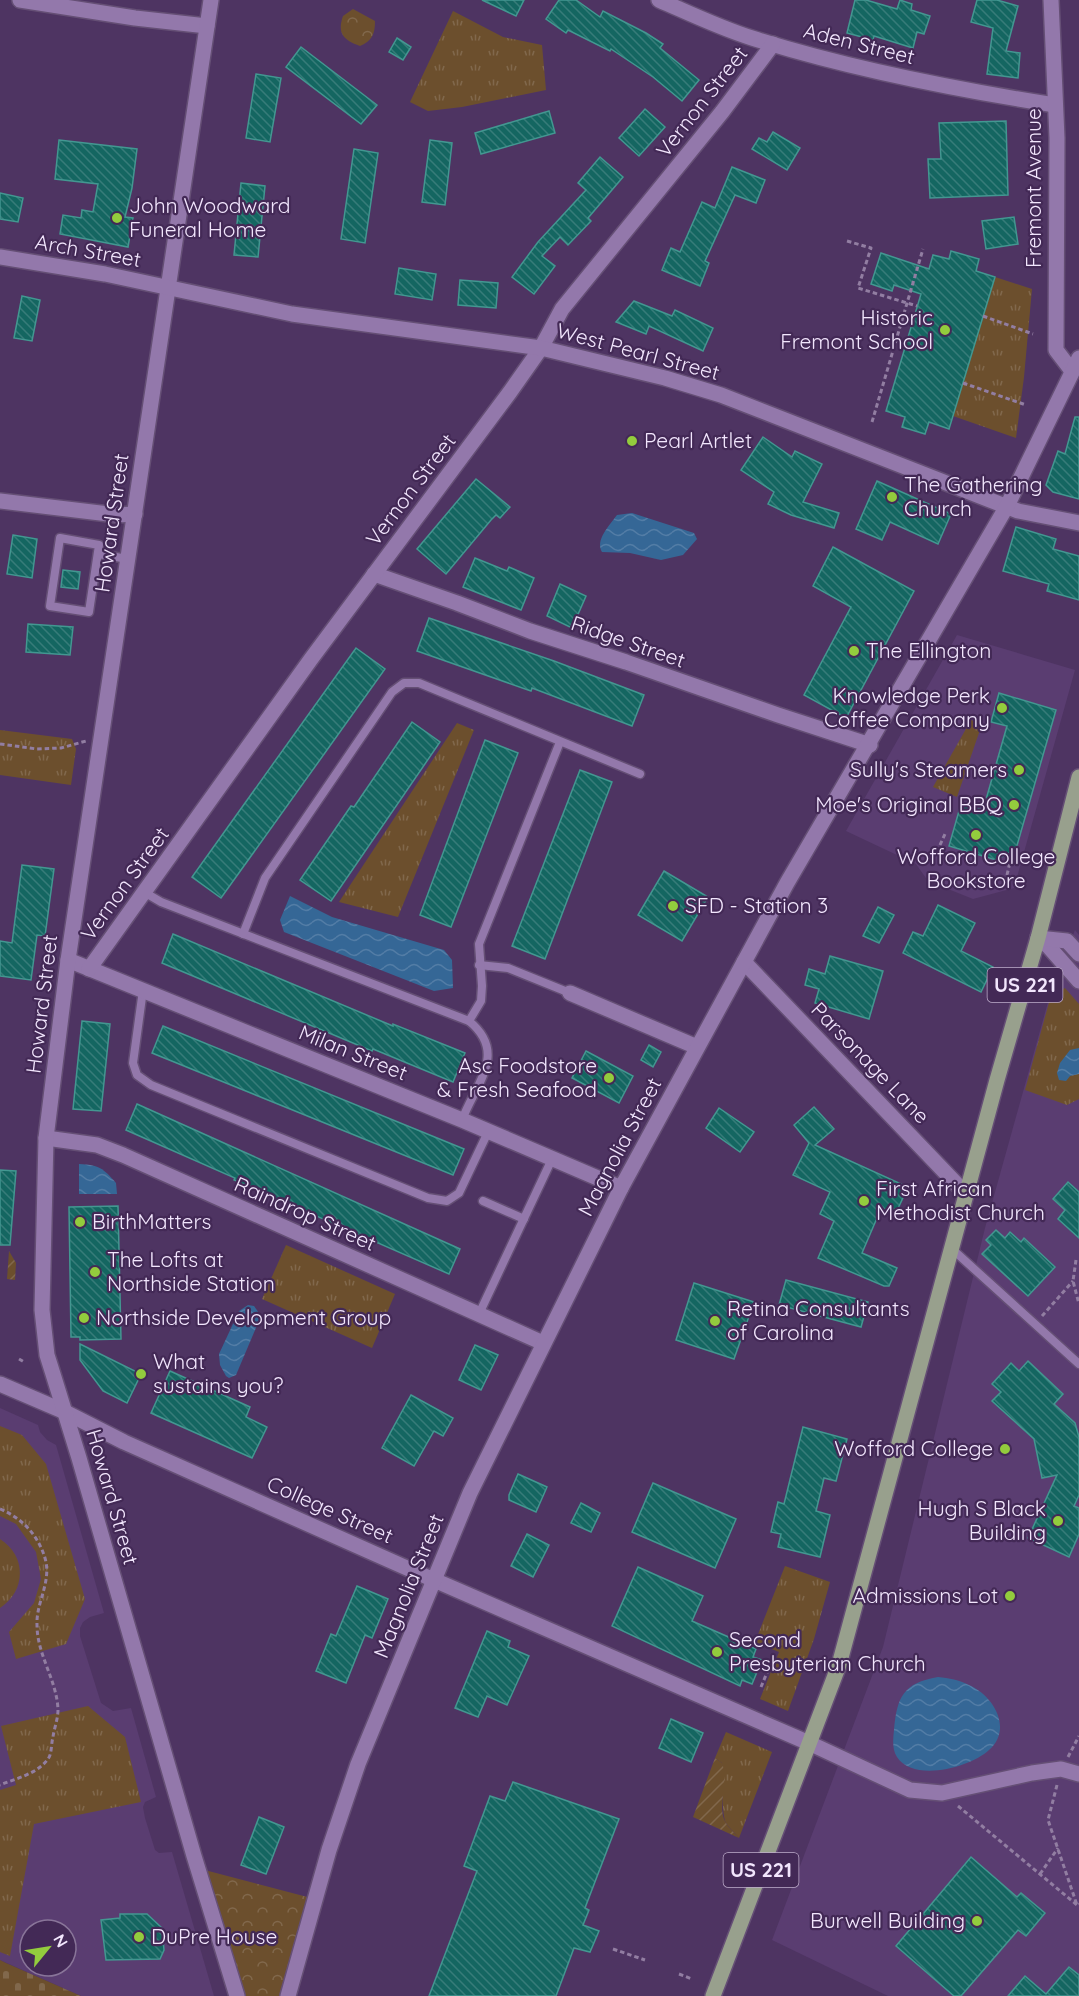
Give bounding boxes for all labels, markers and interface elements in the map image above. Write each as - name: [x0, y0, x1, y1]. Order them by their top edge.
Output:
- street label: Aden Street: [801, 17, 917, 69]
- street label: Vernon Street: [650, 41, 753, 162]
- street label: Fremont Avenue: [1020, 108, 1046, 268]
- place label: John Woodward Funeral Home: [129, 192, 291, 242]
- marker: John Woodward Funeral Home: [110, 211, 124, 225]
- street label: Arch Street: [33, 228, 143, 272]
- place label: Historic Fremont School: [780, 304, 933, 354]
- street label: West Pearl Street: [554, 317, 723, 385]
- marker: Historic Fremont School: [938, 323, 952, 337]
- place label: Pearl Artlet: [644, 427, 752, 453]
- street label: Vernon Street: [360, 428, 461, 551]
- marker: Pearl Artlet: [625, 434, 639, 448]
- street label: Howard Street: [88, 452, 134, 594]
- place label: The Gathering Church: [904, 471, 1043, 521]
- marker: The Gathering Church: [885, 490, 899, 504]
- street label: Ridge Street: [568, 609, 689, 673]
- place label: The Ellington: [866, 637, 991, 663]
- marker: The Ellington: [847, 644, 861, 658]
- place label: Knowledge Perk Coffee Company: [824, 682, 990, 732]
- marker: Knowledge Perk Coffee Company: [995, 701, 1009, 715]
- place label: Sully's Steamers: [850, 756, 1007, 782]
- marker: Sully's Steamers: [1012, 763, 1026, 777]
- place label: Moe's Original BBQ: [815, 791, 1003, 817]
- marker: Moe's Original BBQ: [1007, 798, 1021, 812]
- street label: Vernon Street: [74, 822, 174, 945]
- marker: Wofford College Bookstore: [969, 828, 983, 842]
- place label: Wofford College Bookstore: [897, 843, 1055, 893]
- place label: SFD - Station 3: [685, 892, 828, 918]
- marker: SFD - Station 3: [666, 899, 680, 913]
- street label: Howard Street: [20, 933, 62, 1075]
- road number: US 221: [988, 968, 1062, 1002]
- street label: Parsonage Lane: [806, 996, 935, 1128]
- street label: Milan Street: [295, 1019, 411, 1086]
- place label: Asc Foodstore & Fresh Seafood: [437, 1052, 597, 1102]
- marker: Asc Foodstore & Fresh Seafood: [602, 1071, 616, 1085]
- street label: Magnolia Street: [572, 1073, 667, 1220]
- street label: Raindrop Street: [231, 1170, 380, 1256]
- place label: First African Methodist Church: [876, 1175, 1045, 1225]
- marker: First African Methodist Church: [857, 1194, 871, 1208]
- place label: BirthMatters: [92, 1208, 211, 1234]
- marker: BirthMatters: [73, 1215, 87, 1229]
- place label: The Lofts at Northside Station: [107, 1246, 275, 1296]
- marker: The Lofts at Northside Station: [88, 1265, 102, 1279]
- place label: Retina Consultants of Carolina: [727, 1295, 910, 1345]
- place label: Northside Development Group: [96, 1304, 391, 1330]
- marker: Northside Development Group: [77, 1311, 91, 1325]
- marker: Retina Consultants of Carolina: [708, 1314, 722, 1328]
- place label: What sustains you?: [153, 1348, 283, 1398]
- marker: What sustains you?: [134, 1367, 148, 1381]
- street label: Howard Street: [81, 1426, 145, 1568]
- place label: Wofford College: [834, 1435, 993, 1461]
- marker: Wofford College: [998, 1442, 1012, 1456]
- street label: College Street: [263, 1470, 397, 1548]
- place label: Hugh S Black Building: [918, 1495, 1046, 1545]
- street label: Magnolia Street: [367, 1510, 449, 1662]
- marker: Hugh S Black Building: [1051, 1514, 1065, 1528]
- place label: Admissions Lot: [852, 1582, 998, 1608]
- marker: Admissions Lot: [1003, 1589, 1017, 1603]
- place label: Second Presbyterian Church: [729, 1626, 926, 1676]
- marker: Second Presbyterian Church: [710, 1645, 724, 1659]
- road number: US 221: [724, 1853, 798, 1887]
- place label: Burwell Building: [810, 1907, 965, 1933]
- marker: Burwell Building: [970, 1914, 984, 1928]
- north arrow: [18, 1918, 78, 1978]
- place label: DuPre House: [151, 1923, 277, 1949]
- text: N: [49, 1930, 73, 1951]
- marker: DuPre House: [132, 1930, 146, 1944]

